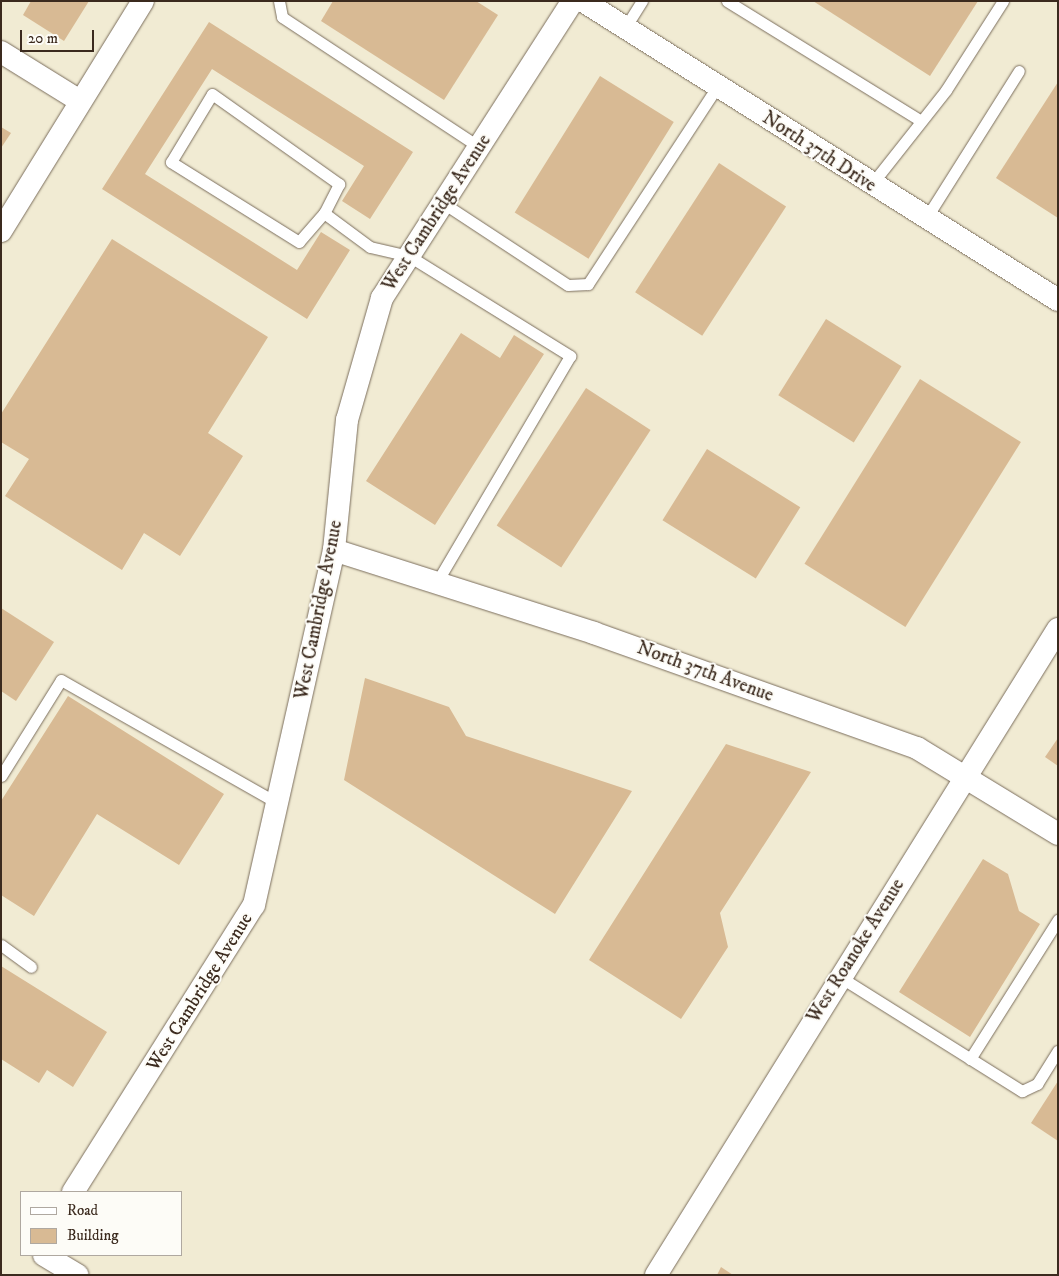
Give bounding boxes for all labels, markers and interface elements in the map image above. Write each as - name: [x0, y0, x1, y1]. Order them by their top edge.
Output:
- scale bar: [22, 20, 96, 52]
- text: 20 m: [28, 29, 58, 48]
- street label: North 37th Drive: [758, 107, 880, 197]
- street label: West Cambridge Avenue: [378, 130, 496, 296]
- street label: West Cambridge Avenue: [290, 518, 348, 702]
- street label: North 37th Avenue: [634, 637, 776, 707]
- street label: West Roanoke Avenue: [802, 875, 910, 1027]
- street label: West Cambridge Avenue: [142, 909, 258, 1075]
- legend: [20, 1191, 182, 1256]
- text: Road: [67, 1201, 98, 1220]
- text: Building: [67, 1226, 119, 1245]

